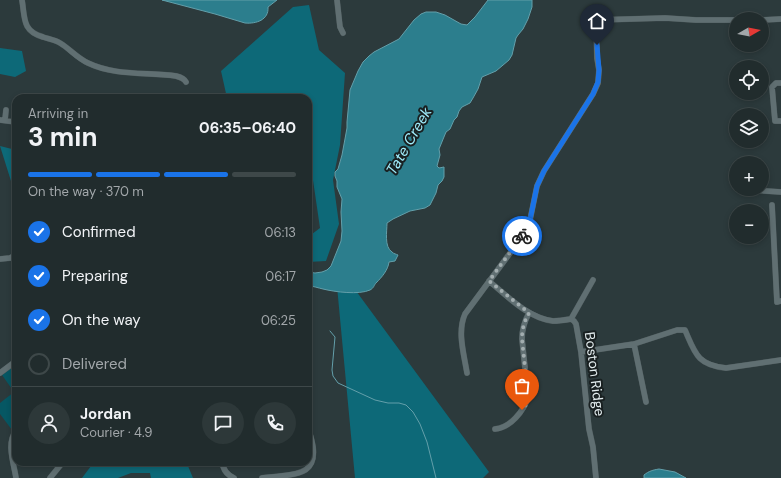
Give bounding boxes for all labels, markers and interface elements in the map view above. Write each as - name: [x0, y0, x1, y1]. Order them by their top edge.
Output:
- pin: [580, 4, 614, 45]
- icon: home: [586, 10, 608, 32]
- north arrow: [729, 12, 769, 52]
- map controls: [729, 12, 769, 244]
- button: locate: [729, 60, 769, 100]
- water label: Tate Creek: [382, 103, 437, 178]
- text: Arriving in: [28, 105, 88, 122]
- button: layers: [729, 108, 769, 148]
- text: 06:35–06:40: [199, 118, 296, 138]
- text: 3 min: [28, 120, 97, 154]
- button: +: [729, 156, 769, 196]
- text: On the way · 370 m: [28, 183, 144, 200]
- button: −: [729, 204, 769, 244]
- courier: [502, 216, 542, 256]
- icon: check: [28, 221, 50, 243]
- text: Confirmed: [62, 222, 136, 242]
- text: 06:13: [265, 224, 296, 241]
- icon: bike: [511, 225, 533, 247]
- icon: check: [28, 265, 50, 287]
- text: Preparing: [62, 266, 128, 286]
- text: 06:17: [265, 268, 296, 285]
- icon: check: [28, 309, 50, 331]
- text: On the way: [62, 310, 141, 330]
- text: 06:25: [261, 312, 296, 329]
- street label: Boston Ridge: [581, 331, 609, 417]
- text: Delivered: [62, 354, 127, 374]
- pin: [505, 369, 539, 410]
- icon: bag: [511, 375, 533, 397]
- button: person: [28, 402, 70, 444]
- button: chat: [202, 402, 244, 444]
- button: phone: [254, 402, 296, 444]
- text: Jordan: [80, 404, 131, 424]
- text: Courier · 4.9: [80, 424, 152, 441]

